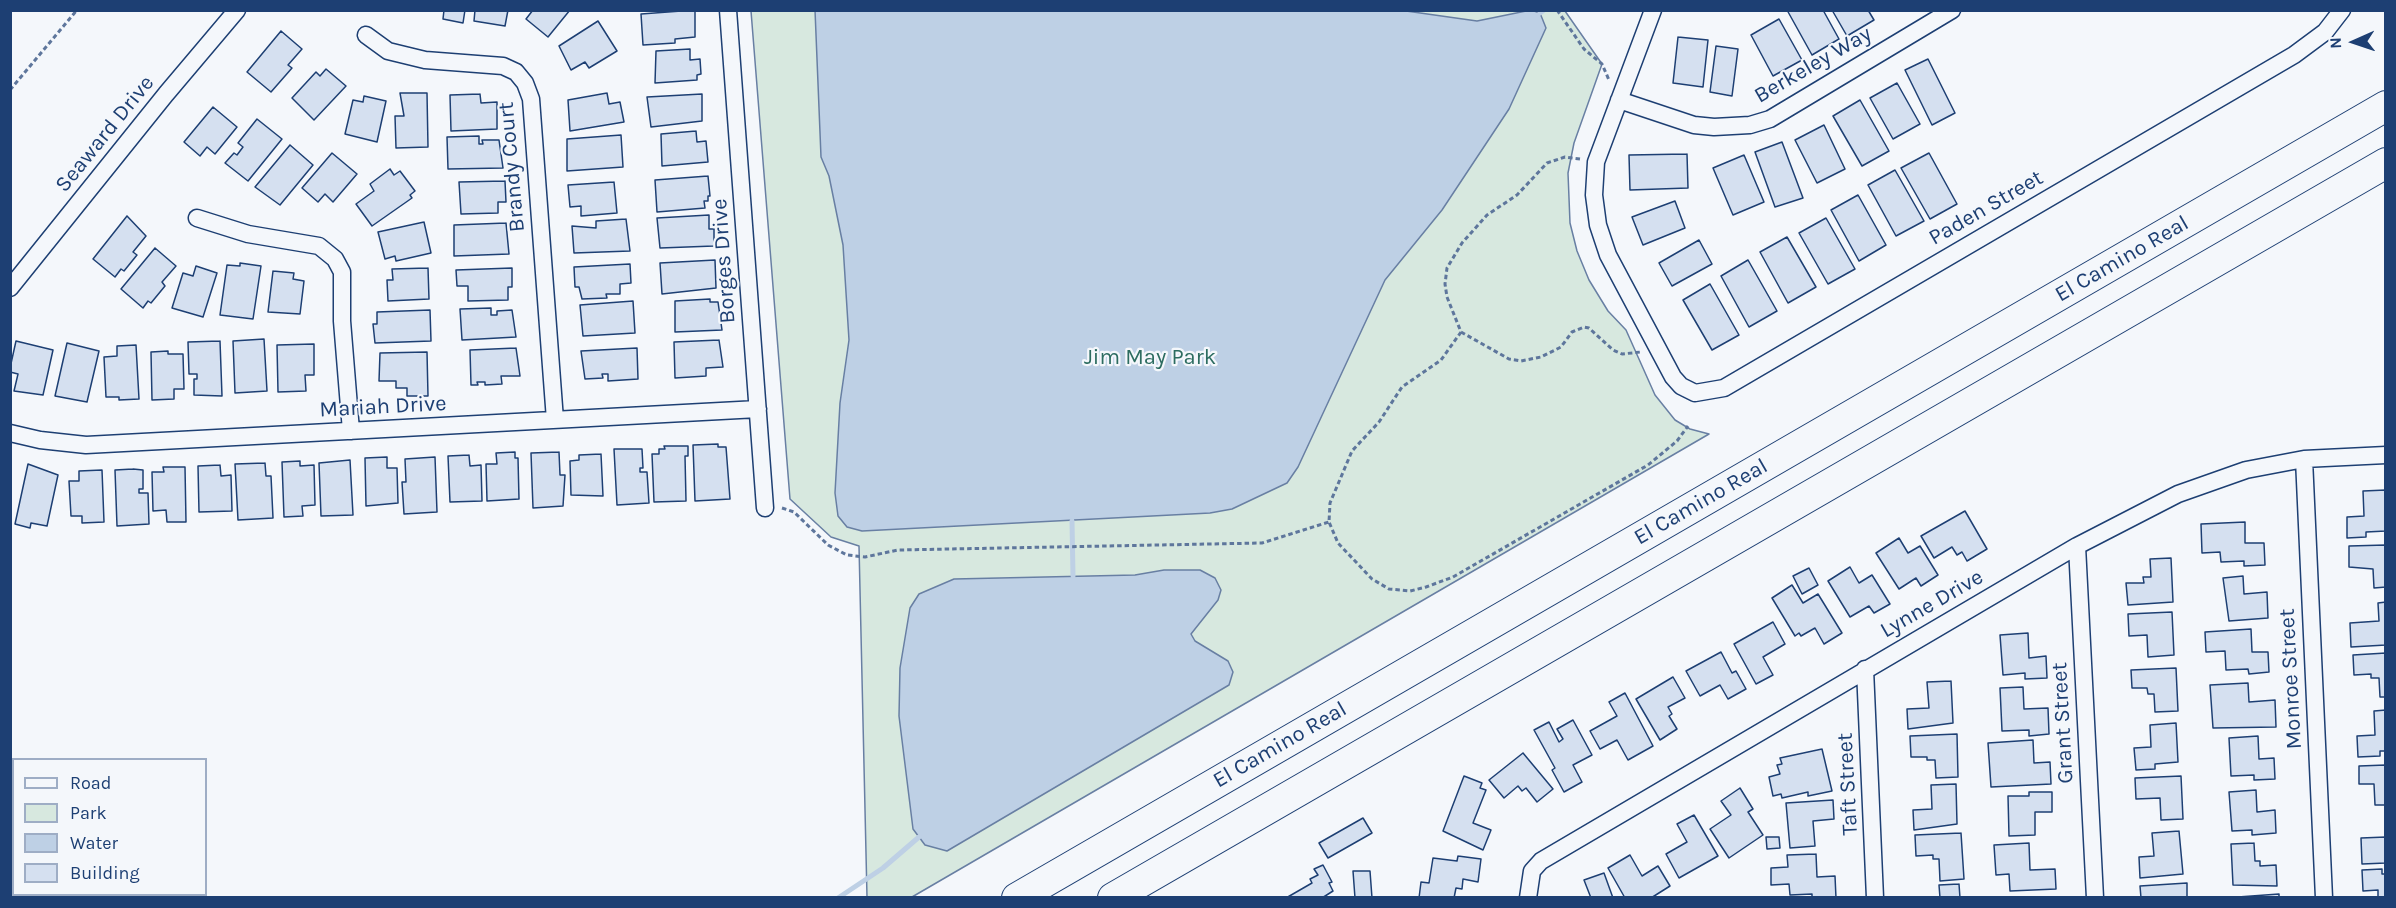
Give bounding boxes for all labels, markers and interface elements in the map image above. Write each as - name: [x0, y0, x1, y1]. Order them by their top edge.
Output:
- north arrow: [2324, 12, 2384, 72]
- street label: Berkeley Way: [1750, 21, 1876, 109]
- text: N: [2326, 37, 2345, 49]
- street label: Seaward Drive: [50, 70, 160, 198]
- street label: Brandy Court: [493, 101, 531, 233]
- street label: Paden Street: [1924, 165, 2048, 251]
- street label: Borges Drive: [706, 198, 742, 324]
- street label: El Camino Real: [2050, 210, 2194, 308]
- park label: Jim May Park: [1084, 345, 1216, 371]
- street label: Mariah Drive: [319, 390, 447, 424]
- street label: El Camino Real: [1629, 453, 1773, 551]
- street label: Lynne Drive: [1876, 564, 1988, 644]
- street label: Monroe Street: [2274, 608, 2308, 750]
- street label: Grant Street: [2047, 662, 2079, 784]
- street label: El Camino Real: [1208, 696, 1352, 794]
- street label: Taft Street: [1832, 732, 1864, 836]
- legend: [12, 758, 207, 896]
- text: Road: [70, 772, 111, 794]
- text: Park: [70, 802, 107, 824]
- text: Water: [70, 832, 118, 854]
- text: Building: [70, 862, 140, 884]

